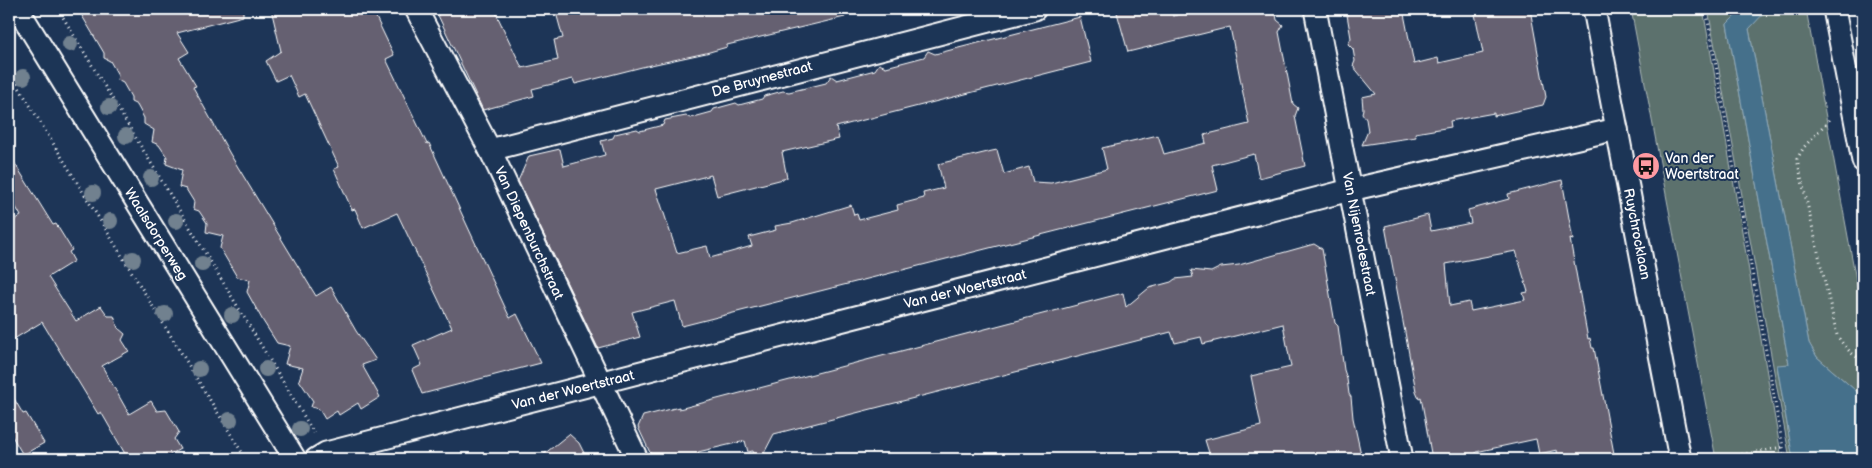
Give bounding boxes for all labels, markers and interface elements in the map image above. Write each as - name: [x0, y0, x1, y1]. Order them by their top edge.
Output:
- street label: De Bruynestraat: [710, 57, 815, 101]
- place label: Van der Woertstraat: [1665, 150, 1739, 183]
- bus stop icon: Van der Woertstraat: [1631, 151, 1661, 181]
- street label: Van Diepenburchstraat: [491, 164, 568, 303]
- street label: Van Nijenrodestraat: [1339, 171, 1379, 298]
- street label: Waalsdorperweg: [121, 185, 191, 283]
- street label: Ruychrocklaan: [1620, 187, 1654, 281]
- street label: Van der Woertstraat: [902, 265, 1029, 312]
- street label: Van der Woertstraat: [510, 366, 637, 413]

